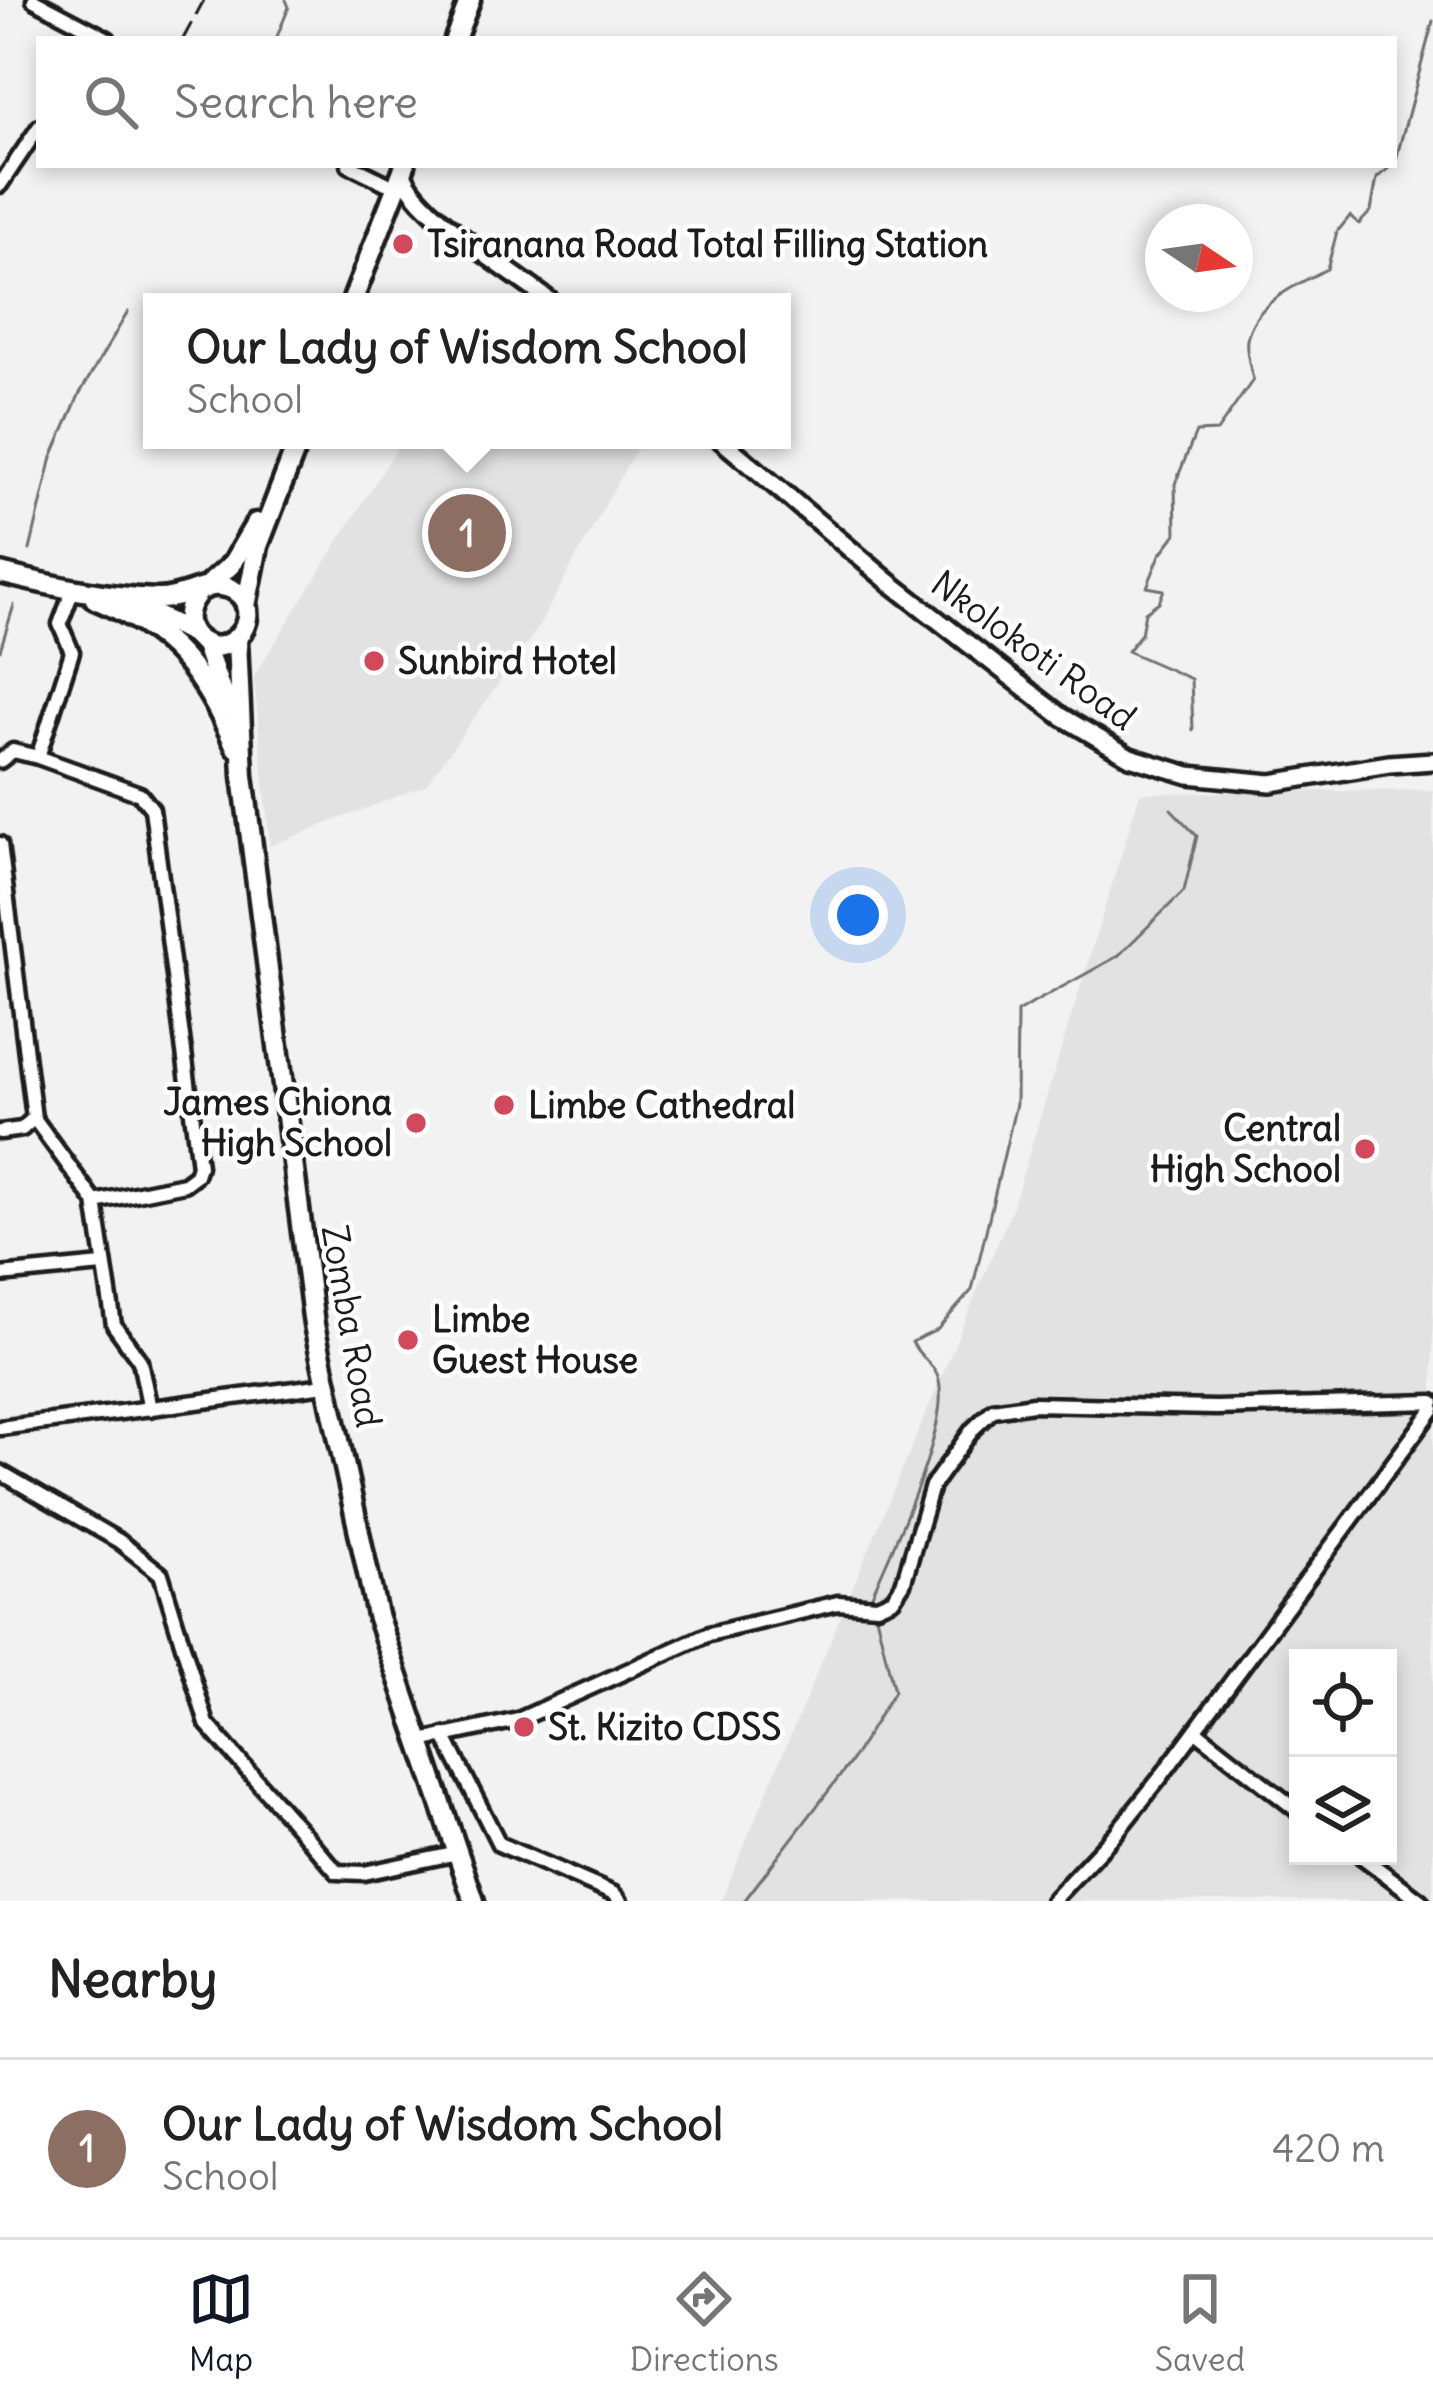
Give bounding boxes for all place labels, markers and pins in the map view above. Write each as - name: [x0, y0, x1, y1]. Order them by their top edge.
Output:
- place label: Tsiranana Road Total Filling Station: [427, 222, 988, 267]
- marker: Tsiranana Road Total Filling Station: [390, 231, 416, 257]
- pin: 1: [428, 488, 506, 578]
- place label: Sunbird Hotel: [398, 639, 617, 684]
- marker: Sunbird Hotel: [361, 648, 387, 674]
- place label: James Chiona High School: [163, 1080, 392, 1166]
- place label: Limbe Cathedral: [528, 1083, 795, 1128]
- marker: Limbe Cathedral: [491, 1092, 517, 1118]
- place label: Central High School: [1150, 1106, 1341, 1192]
- marker: James Chiona High School: [403, 1110, 429, 1136]
- marker: Central High School: [1352, 1136, 1378, 1162]
- place label: Limbe Guest House: [432, 1297, 638, 1383]
- marker: Limbe Guest House: [395, 1327, 421, 1353]
- place label: St. Kizito CDSS: [548, 1705, 781, 1750]
- marker: St. Kizito CDSS: [511, 1714, 537, 1740]

